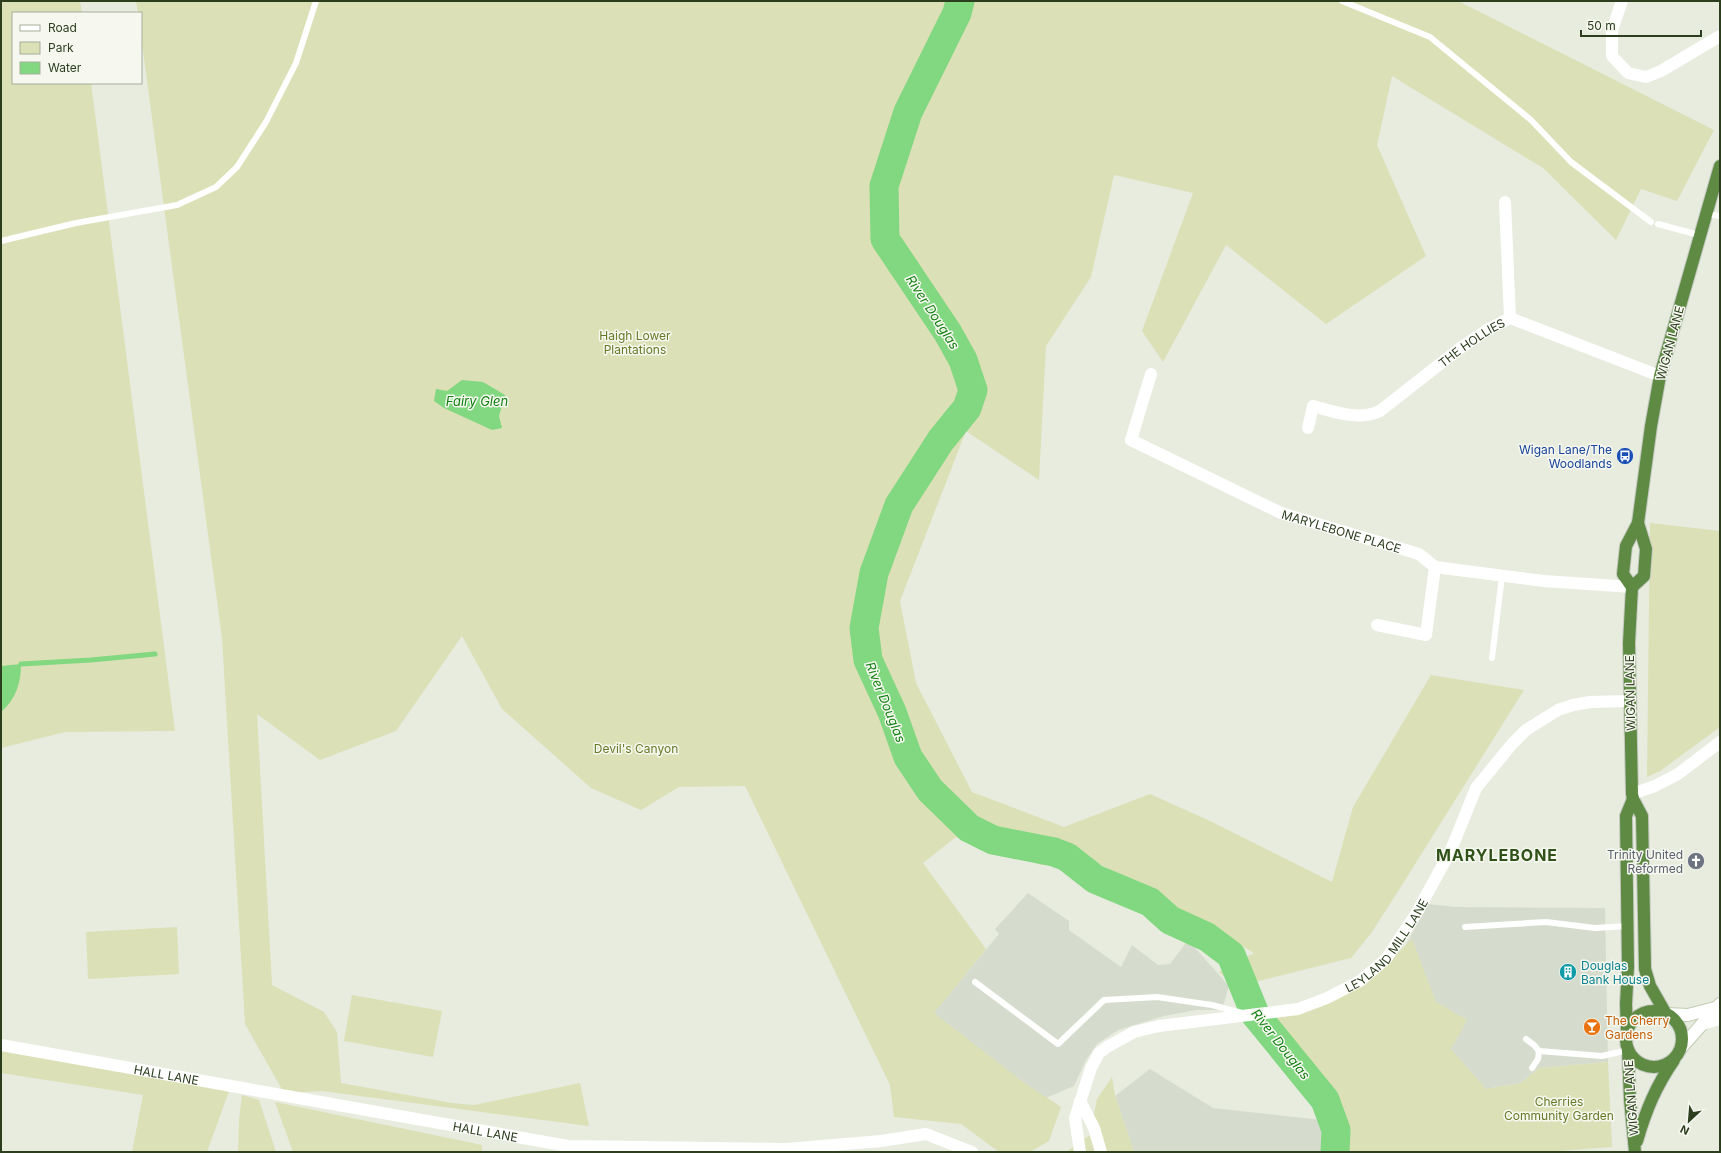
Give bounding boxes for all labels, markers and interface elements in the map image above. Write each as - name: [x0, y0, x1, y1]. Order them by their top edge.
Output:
- legend: [12, 12, 142, 84]
- scale bar: [1581, 12, 1701, 38]
- text: 50 m: [1587, 18, 1616, 33]
- text: Road: [48, 20, 77, 35]
- text: Park: [48, 40, 74, 55]
- text: Water: [48, 60, 82, 75]
- water label: River Douglas: [903, 272, 963, 352]
- street label: WIGAN LANE: [1653, 304, 1687, 382]
- street label: THE HOLLIES: [1435, 314, 1508, 370]
- park label: Haigh Lower Plantations: [599, 328, 671, 357]
- water label: Fairy Glen: [446, 393, 508, 409]
- place label: Wigan Lane/The Woodlands: [1519, 442, 1612, 471]
- bus stop icon: Wigan Lane/The Woodlands: [1615, 446, 1635, 466]
- street label: MARYLEBONE PLACE: [1280, 506, 1403, 556]
- street label: WIGAN LANE: [1622, 655, 1638, 731]
- water label: River Douglas: [863, 659, 909, 745]
- park label: Devil's Canyon: [594, 741, 678, 756]
- district label: MARYLEBONE: [1436, 845, 1558, 865]
- place label: Trinity United Reformed: [1607, 847, 1683, 876]
- church icon: Trinity United Reformed: [1686, 851, 1706, 871]
- street label: LEYLAND MILL LANE: [1342, 896, 1431, 995]
- place label: Douglas Bank House: [1581, 958, 1649, 987]
- building icon: Douglas Bank House: [1558, 962, 1578, 982]
- water label: River Douglas: [1248, 1005, 1314, 1083]
- place label: The Cherry Gardens: [1605, 1013, 1669, 1042]
- bar icon: The Cherry Gardens: [1582, 1017, 1602, 1037]
- street label: WIGAN LANE: [1621, 1060, 1641, 1136]
- street label: HALL LANE: [133, 1061, 200, 1088]
- park label: Cherries Community Garden: [1504, 1094, 1614, 1123]
- north arrow: [1669, 1101, 1709, 1141]
- street label: HALL LANE: [452, 1118, 519, 1144]
- text: N: [1678, 1122, 1691, 1138]

